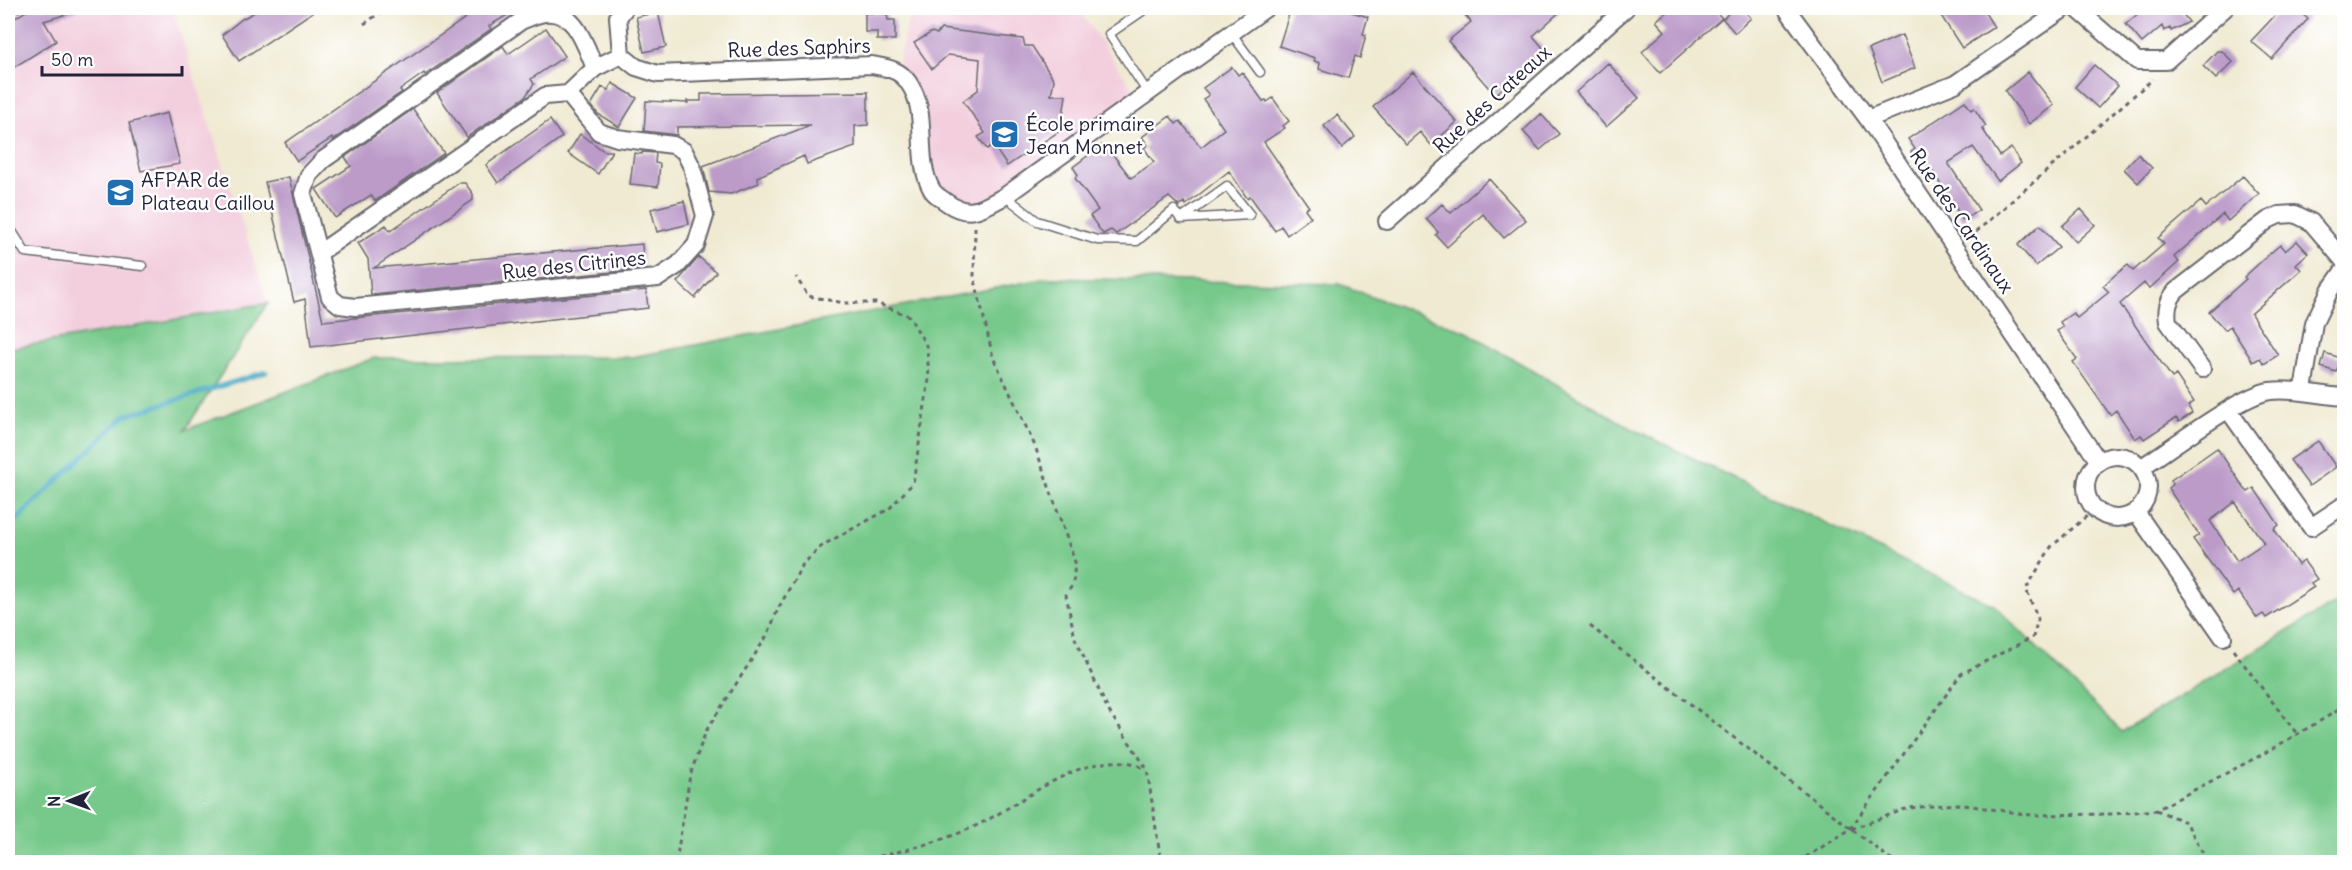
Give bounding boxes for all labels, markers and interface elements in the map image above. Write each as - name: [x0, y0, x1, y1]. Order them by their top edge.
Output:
- street label: Rue des Saphirs: [727, 33, 871, 62]
- scale bar: [42, 39, 182, 77]
- street label: Rue des Cateaux: [1427, 39, 1556, 158]
- text: 50 m: [51, 48, 93, 71]
- place label: École primaire Jean Monnet: [1026, 111, 1154, 159]
- school or university icon: École primaire Jean Monnet: [989, 119, 1021, 151]
- street label: Rue des Cardinaux: [1905, 144, 2020, 298]
- place label: AFPAR de Plateau Caillou: [141, 167, 275, 215]
- school or university icon: AFPAR de Plateau Caillou: [104, 176, 136, 208]
- street label: Rue des Citrines: [501, 245, 647, 284]
- north arrow: [39, 771, 99, 831]
- text: N: [44, 796, 64, 807]

